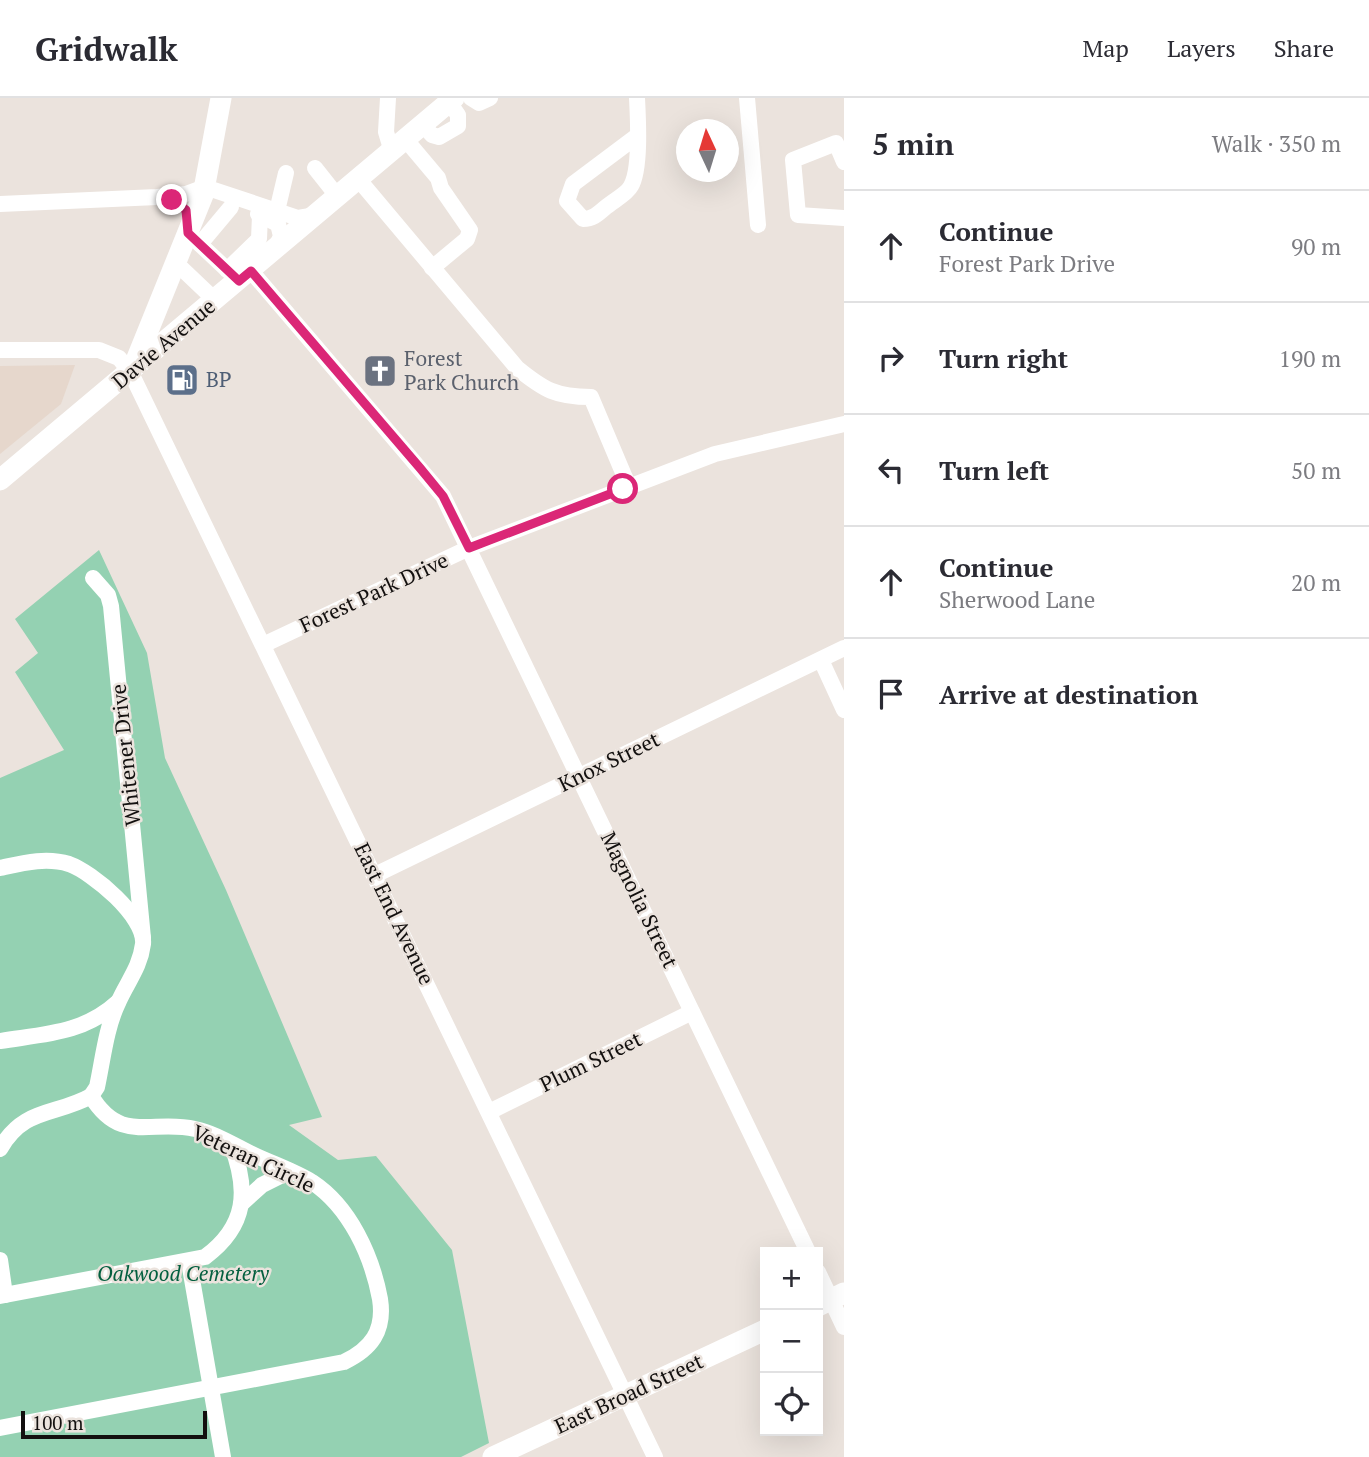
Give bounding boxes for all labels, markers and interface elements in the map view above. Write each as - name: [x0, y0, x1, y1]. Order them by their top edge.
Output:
- text: Gridwalk: [35, 27, 178, 70]
- text: Map: [1082, 32, 1129, 64]
- text: Layers: [1167, 32, 1236, 64]
- text: Share: [1274, 32, 1334, 64]
- north arrow: [676, 119, 739, 182]
- text: 5 min: [872, 124, 954, 164]
- text: Walk · 350 m: [1212, 128, 1341, 159]
- route end: [156, 184, 187, 215]
- text: Continue: [939, 214, 1053, 248]
- icon: ahead: [872, 227, 910, 265]
- text: 90 m: [1291, 231, 1341, 262]
- text: Forest Park Drive: [939, 248, 1115, 279]
- street label: Davie Avenue: [106, 292, 221, 395]
- icon: right: [872, 339, 910, 377]
- text: Turn right: [939, 341, 1068, 375]
- text: 190 m: [1279, 343, 1341, 374]
- place label: Forest Park Church: [404, 344, 519, 396]
- church icon: Forest Park Church: [361, 352, 399, 390]
- fuel station icon: BP: [163, 361, 201, 399]
- place label: BP: [206, 365, 231, 393]
- icon: left: [872, 451, 910, 489]
- text: Turn left: [939, 453, 1049, 487]
- text: 50 m: [1291, 455, 1341, 486]
- route start: [607, 473, 638, 504]
- street label: Forest Park Drive: [295, 545, 452, 639]
- text: Continue: [939, 550, 1053, 584]
- icon: ahead: [872, 563, 910, 601]
- text: 20 m: [1291, 567, 1341, 598]
- text: Sherwood Lane: [939, 584, 1095, 615]
- icon: arrive: [872, 675, 910, 713]
- text: Arrive at destination: [939, 677, 1198, 711]
- street label: Whitener Drive: [104, 683, 146, 828]
- street label: Knox Street: [553, 724, 664, 798]
- street label: Magnolia Street: [595, 827, 685, 973]
- street label: East End Avenue: [348, 838, 441, 989]
- street label: Plum Street: [535, 1024, 646, 1098]
- street label: Veteran Circle: [188, 1117, 319, 1199]
- map controls: [760, 1247, 823, 1436]
- button: +: [760, 1247, 823, 1310]
- park label: Oakwood Cemetery: [97, 1259, 269, 1287]
- button: −: [760, 1310, 823, 1373]
- street label: East Broad Street: [550, 1346, 708, 1440]
- button: locate: [760, 1373, 823, 1436]
- scale bar: [21, 1408, 206, 1440]
- text: 100 m: [32, 1410, 83, 1435]

